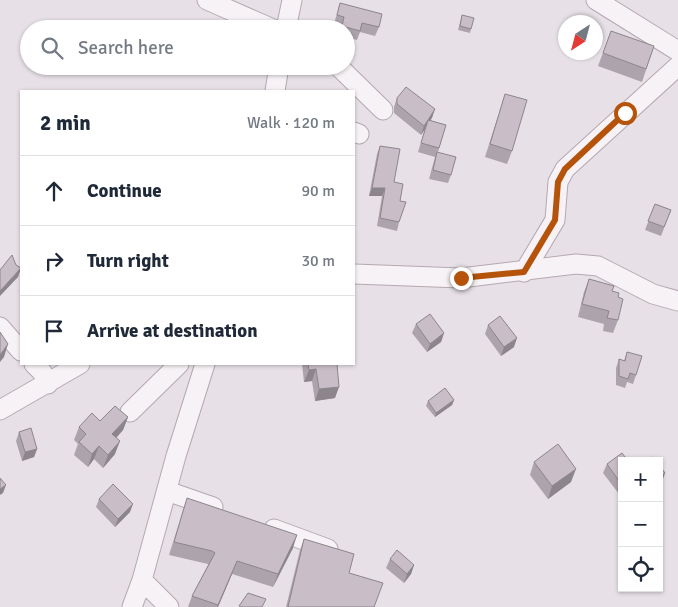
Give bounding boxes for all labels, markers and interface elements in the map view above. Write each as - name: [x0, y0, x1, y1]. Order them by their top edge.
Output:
- north arrow: [558, 15, 603, 60]
- search box: [20, 20, 355, 75]
- icon: search: [38, 34, 66, 62]
- text: Search here: [78, 36, 174, 60]
- route start: [614, 102, 637, 125]
- text: 2 min: [40, 110, 91, 136]
- text: Walk · 120 m: [247, 113, 335, 133]
- icon: ahead: [40, 177, 68, 205]
- text: Continue: [87, 179, 162, 203]
- text: 90 m: [301, 181, 335, 201]
- icon: right: [40, 247, 68, 275]
- text: Turn right: [87, 249, 169, 273]
- text: 30 m: [301, 251, 335, 271]
- route end: [450, 267, 473, 290]
- icon: arrive: [40, 317, 68, 345]
- text: Arrive at destination: [87, 319, 258, 343]
- map controls: [618, 457, 663, 592]
- button: +: [618, 457, 663, 502]
- button: −: [618, 502, 663, 547]
- button: locate: [618, 547, 663, 592]

